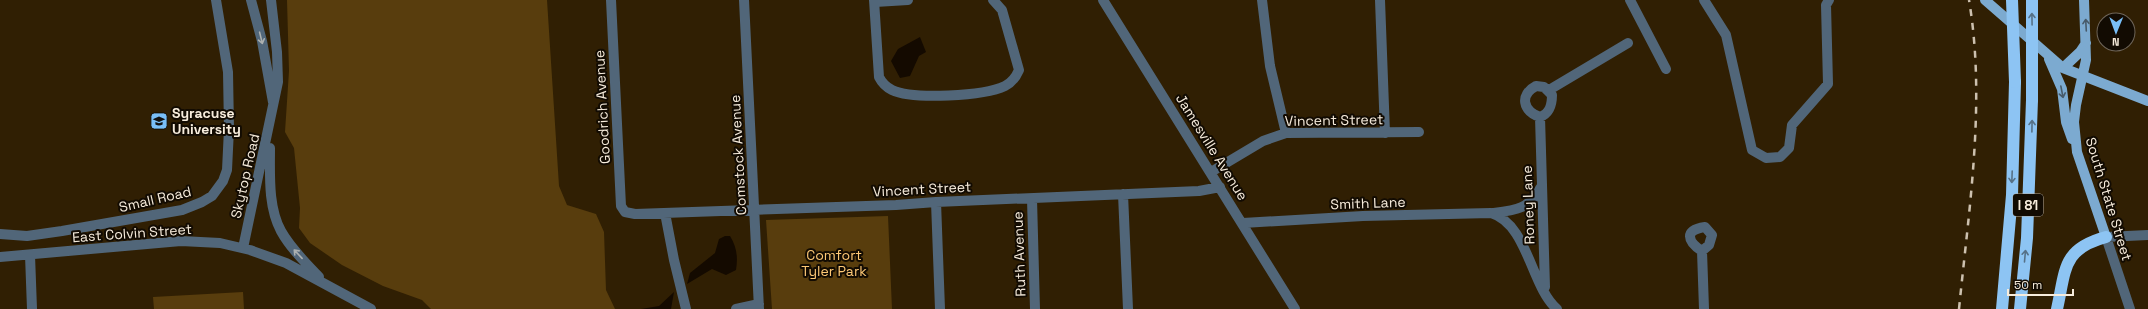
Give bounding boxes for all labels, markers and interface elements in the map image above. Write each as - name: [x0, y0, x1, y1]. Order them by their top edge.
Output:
- north arrow: [2096, 12, 2136, 52]
- one-way arrow: [2028, 13, 2036, 26]
- one-way arrow: [2083, 19, 2090, 32]
- one-way arrow: [258, 31, 266, 44]
- text: N: [2112, 35, 2120, 49]
- street label: Goodrich Avenue: [590, 50, 614, 164]
- one-way arrow: [2058, 85, 2066, 98]
- street label: Jamesville Avenue: [1172, 90, 1252, 204]
- street label: Comstock Avenue: [726, 94, 750, 216]
- place label: Syracuse University: [172, 104, 241, 138]
- street label: Vincent Street: [1285, 110, 1383, 130]
- school or university icon: Syracuse University: [149, 111, 169, 131]
- one-way arrow: [2028, 120, 2036, 133]
- street label: Skytop Road: [227, 132, 263, 220]
- street label: South State Street: [2082, 135, 2136, 263]
- street label: Roney Lane: [1518, 165, 1538, 245]
- one-way arrow: [2008, 170, 2016, 183]
- street label: Vincent Street: [872, 177, 972, 201]
- street label: Small Road: [117, 182, 193, 216]
- street label: Smith Lane: [1330, 193, 1406, 213]
- road number: I 81: [2013, 194, 2043, 216]
- street label: Ruth Avenue: [1009, 211, 1029, 297]
- street label: East Colvin Street: [71, 220, 193, 246]
- park label: Comfort Tyler Park: [801, 246, 867, 280]
- one-way arrow: [294, 250, 303, 260]
- one-way arrow: [2022, 250, 2029, 263]
- scale bar: [2008, 271, 2073, 297]
- text: 50 m: [2014, 277, 2042, 293]

